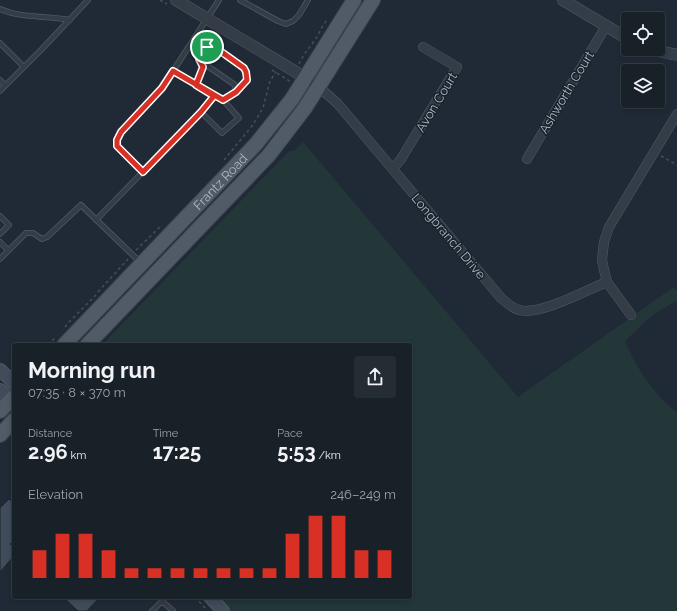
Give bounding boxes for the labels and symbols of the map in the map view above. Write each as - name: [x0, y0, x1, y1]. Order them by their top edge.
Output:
- pin: [190, 30, 224, 64]
- street label: Ashworth Court: [536, 48, 597, 136]
- street label: Avon Court: [413, 69, 460, 135]
- street label: Frantz Road: [190, 151, 251, 213]
- street label: Longbranch Drive: [408, 190, 489, 282]

